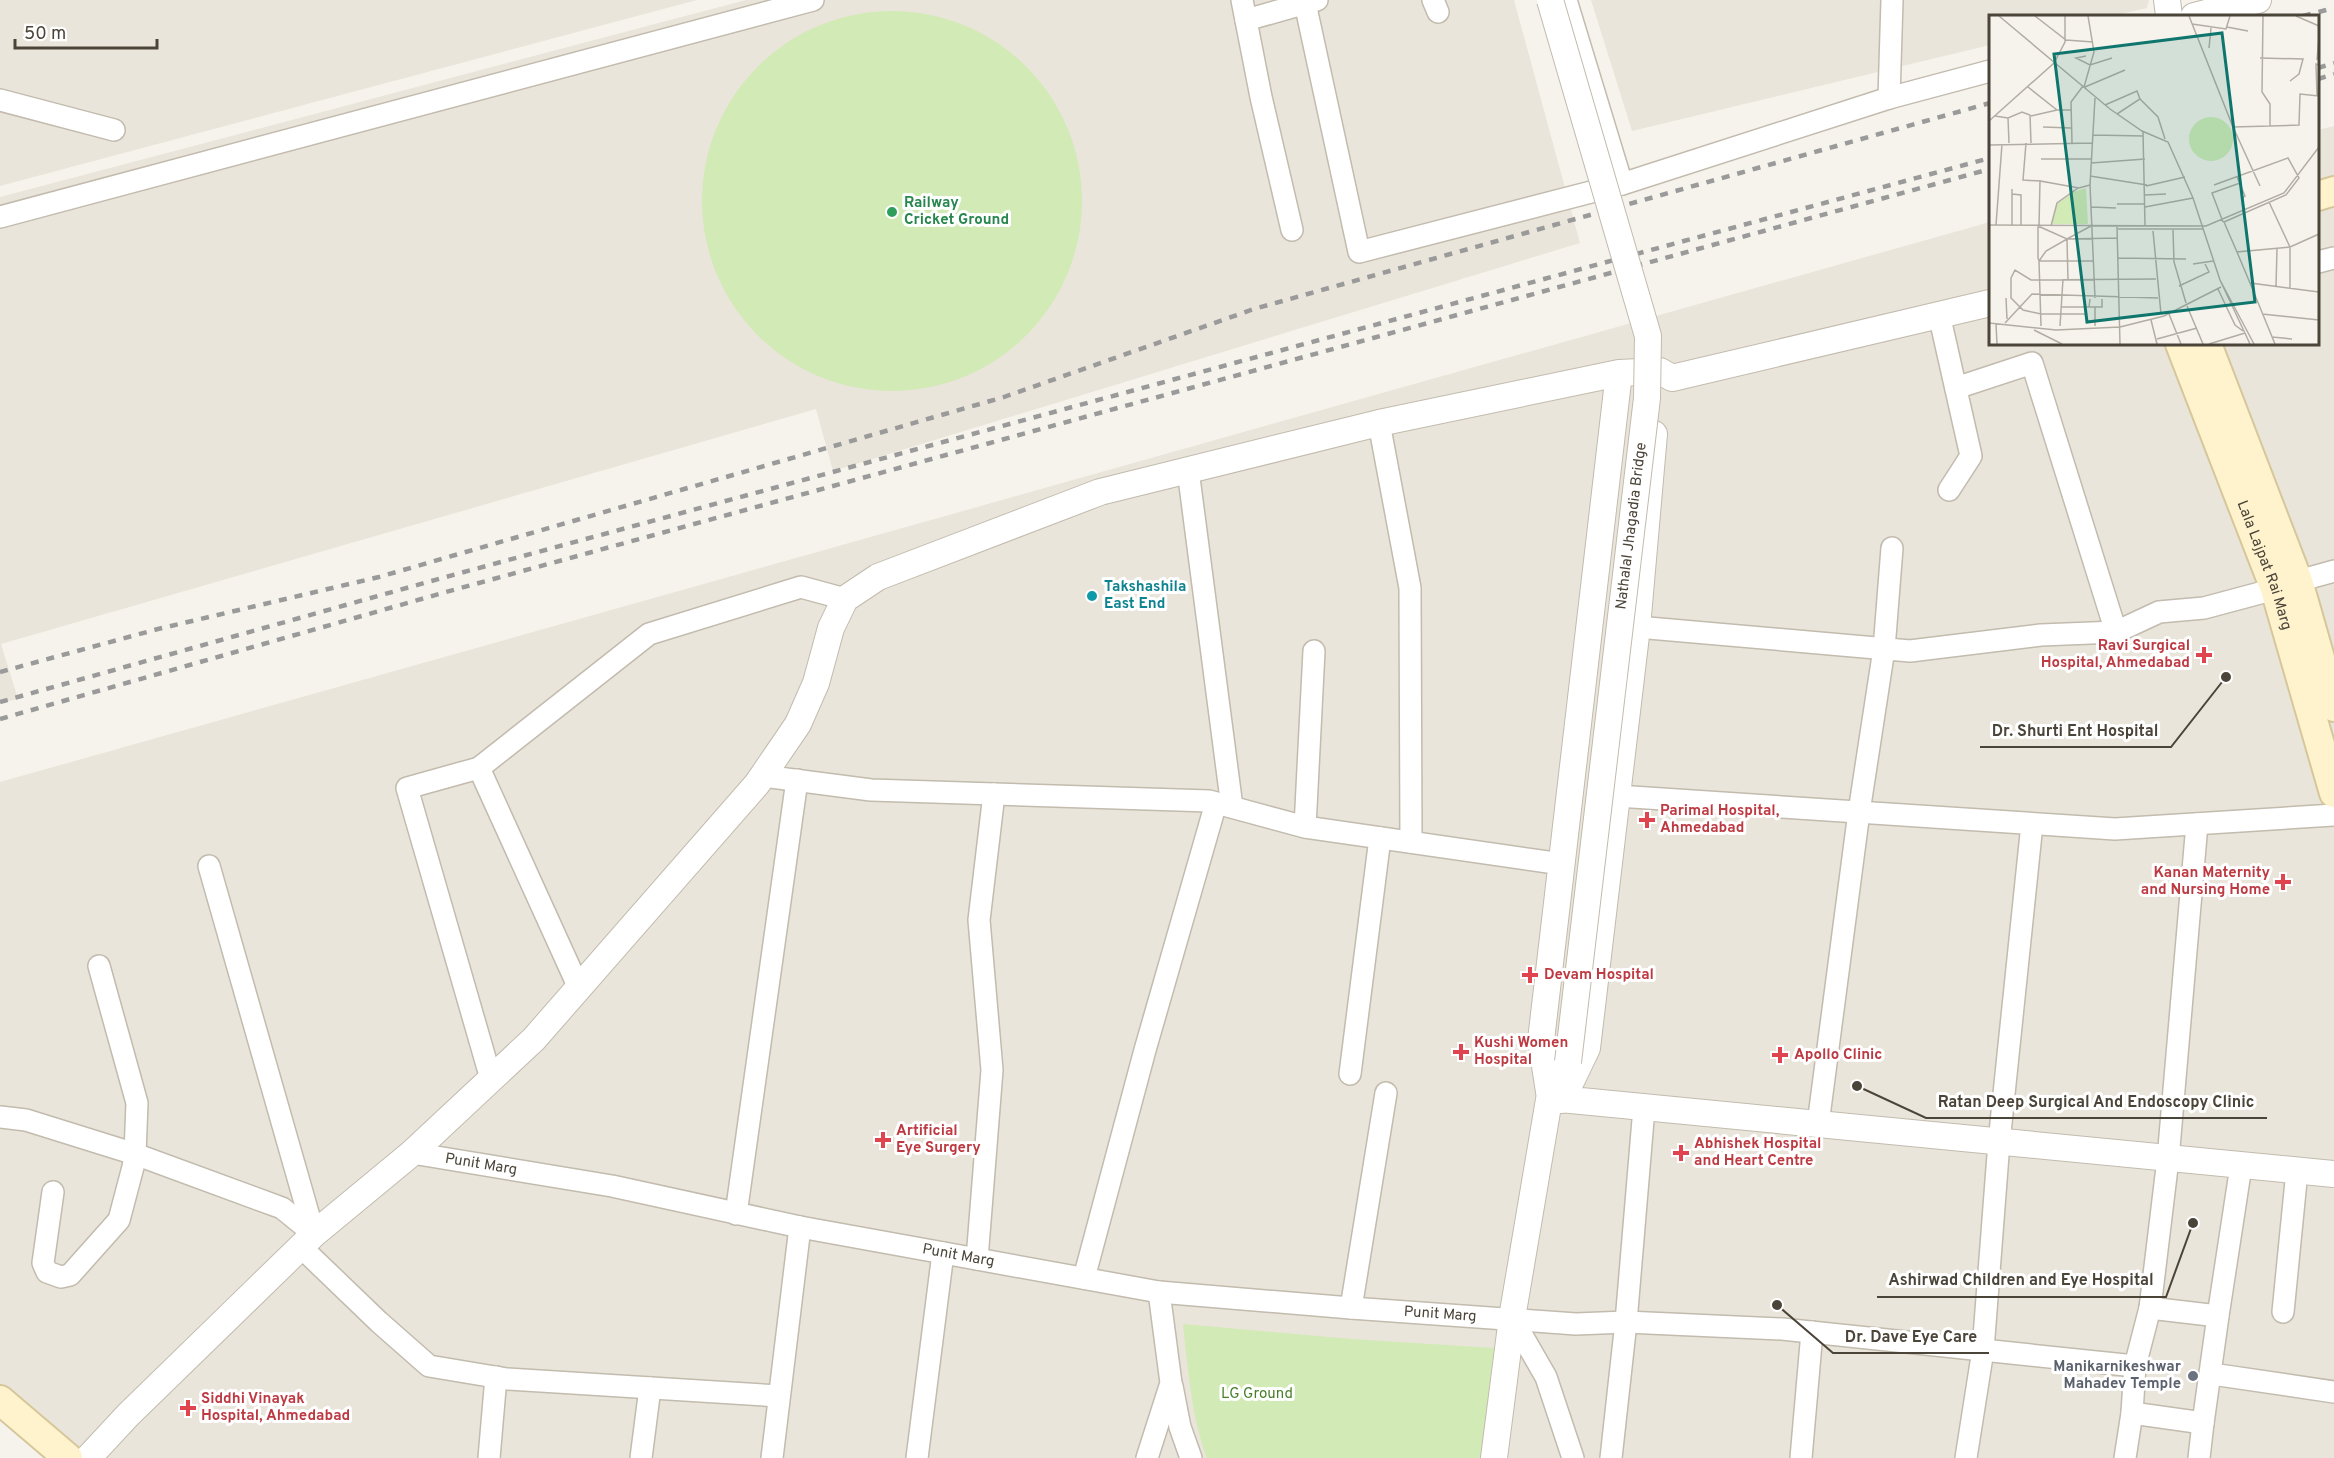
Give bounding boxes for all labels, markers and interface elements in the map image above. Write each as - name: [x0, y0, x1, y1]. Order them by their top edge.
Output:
- scale bar: [15, 12, 158, 50]
- inset map: [1989, 15, 2319, 345]
- text: 50 m: [24, 23, 66, 46]
- place label: Railway Cricket Ground: [904, 194, 1009, 230]
- marker: Railway Cricket Ground: [885, 205, 899, 219]
- street label: Nathalal Jhagadia Bridge: [1612, 441, 1652, 611]
- street label: Lala Lajpat Rai Marg: [2232, 498, 2296, 632]
- place label: Takshashila East End: [1104, 578, 1186, 614]
- marker: Takshashila East End: [1085, 589, 1099, 603]
- place label: Ravi Surgical Hospital, Ahmedabad: [2041, 637, 2190, 673]
- marker: Ravi Surgical Hospital, Ahmedabad: [2195, 646, 2213, 664]
- callout: Dr. Shurti Ent Hospital: [1980, 713, 2171, 747]
- text: Dr. Shurti Ent Hospital: [1992, 722, 2158, 742]
- place label: Parimal Hospital, Ahmedabad: [1660, 802, 1780, 838]
- marker: Parimal Hospital, Ahmedabad: [1638, 811, 1656, 829]
- place label: Kanan Maternity and Nursing Home: [2141, 864, 2270, 900]
- marker: Kanan Maternity and Nursing Home: [2274, 873, 2292, 891]
- marker: Devam Hospital: [1521, 966, 1539, 984]
- place label: Devam Hospital: [1544, 966, 1654, 985]
- place label: Kushi Women Hospital: [1474, 1034, 1568, 1070]
- marker: Kushi Women Hospital: [1452, 1043, 1470, 1061]
- marker: Apollo Clinic: [1771, 1046, 1789, 1064]
- place label: Apollo Clinic: [1794, 1046, 1882, 1065]
- callout: Ratan Deep Surgical And Endoscopy Clinic: [1926, 1084, 2267, 1118]
- text: Ratan Deep Surgical And Endoscopy Clinic: [1938, 1093, 2254, 1113]
- place label: Artificial Eye Surgery: [896, 1122, 981, 1158]
- marker: Artificial Eye Surgery: [874, 1131, 892, 1149]
- place label: Abhishek Hospital and Heart Centre: [1694, 1135, 1821, 1171]
- marker: Abhishek Hospital and Heart Centre: [1672, 1144, 1690, 1162]
- street label: Punit Marg: [444, 1149, 519, 1180]
- street label: Punit Marg: [921, 1240, 996, 1272]
- callout: Ashirwad Children and Eye Hospital: [1877, 1263, 2166, 1297]
- text: Ashirwad Children and Eye Hospital: [1888, 1271, 2154, 1291]
- street label: Punit Marg: [1403, 1302, 1477, 1326]
- callout: Dr. Dave Eye Care: [1833, 1319, 1989, 1353]
- text: Dr. Dave Eye Care: [1845, 1328, 1977, 1348]
- place label: Manikarnikeshwar Mahadev Temple: [2053, 1358, 2182, 1394]
- marker: Manikarnikeshwar Mahadev Temple: [2186, 1369, 2200, 1383]
- park label: LG Ground: [1221, 1385, 1293, 1404]
- place label: Siddhi Vinayak Hospital, Ahmedabad: [201, 1390, 350, 1426]
- marker: Siddhi Vinayak Hospital, Ahmedabad: [179, 1399, 197, 1417]

